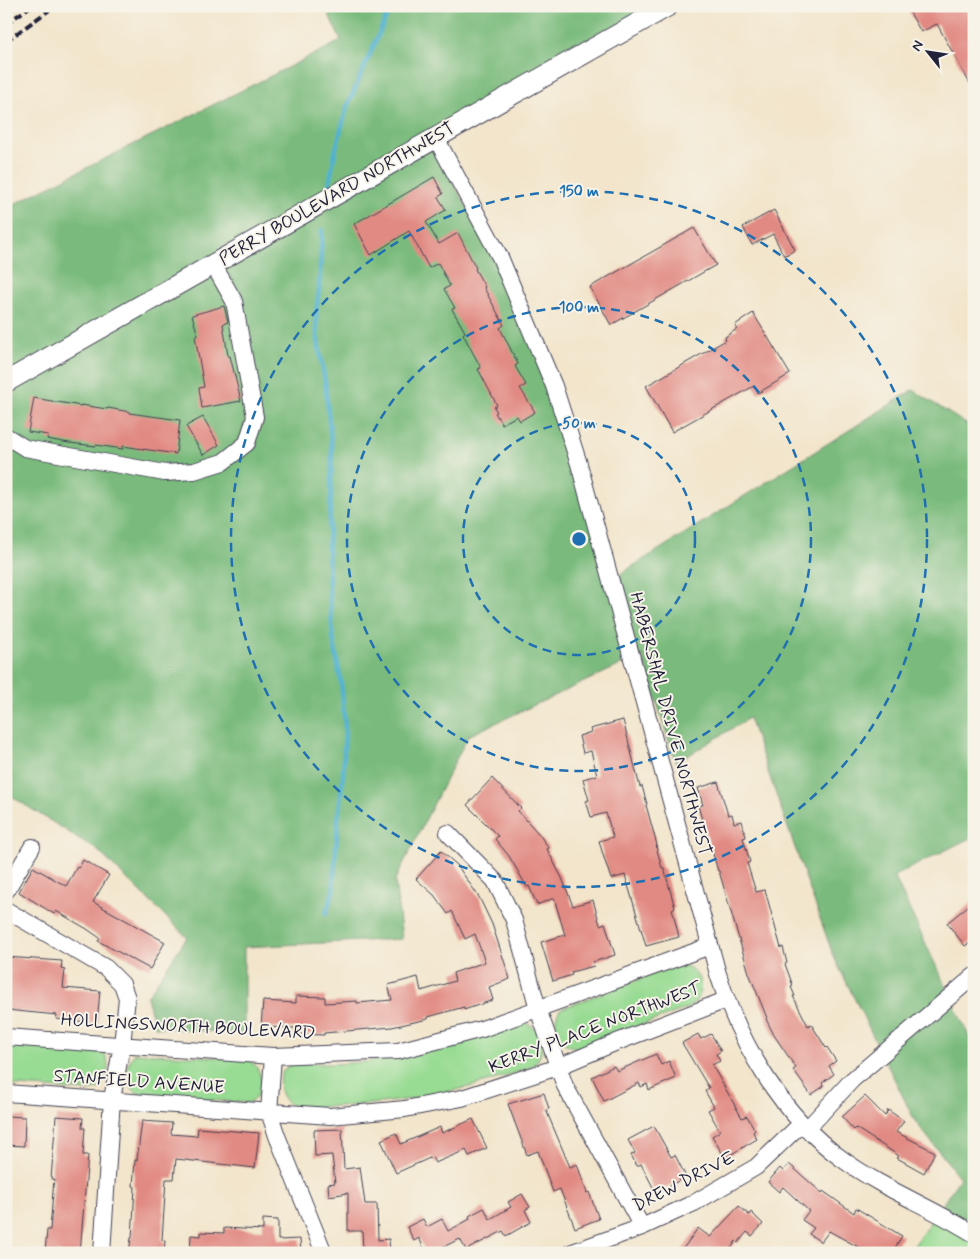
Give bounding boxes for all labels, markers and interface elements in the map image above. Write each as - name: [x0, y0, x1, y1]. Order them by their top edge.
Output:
- north arrow: [902, 28, 952, 78]
- text: N: [907, 37, 928, 55]
- street label: PERRY BOULEVARD NORTHWEST: [215, 116, 459, 272]
- text: 150 m: [559, 182, 599, 202]
- text: 100 m: [559, 298, 599, 318]
- text: 50 m: [562, 414, 596, 434]
- centre of rings: [570, 530, 588, 548]
- street label: HABERSHAL DRIVE NORTHWEST: [623, 589, 717, 859]
- street label: KERRY PLACE NORTHWEST: [485, 976, 705, 1080]
- street label: HOLLINGSWORTH BOULEVARD: [60, 1008, 316, 1046]
- street label: STANFIELD AVENUE: [53, 1064, 225, 1100]
- street label: DREW DRIVE: [629, 1146, 739, 1218]

